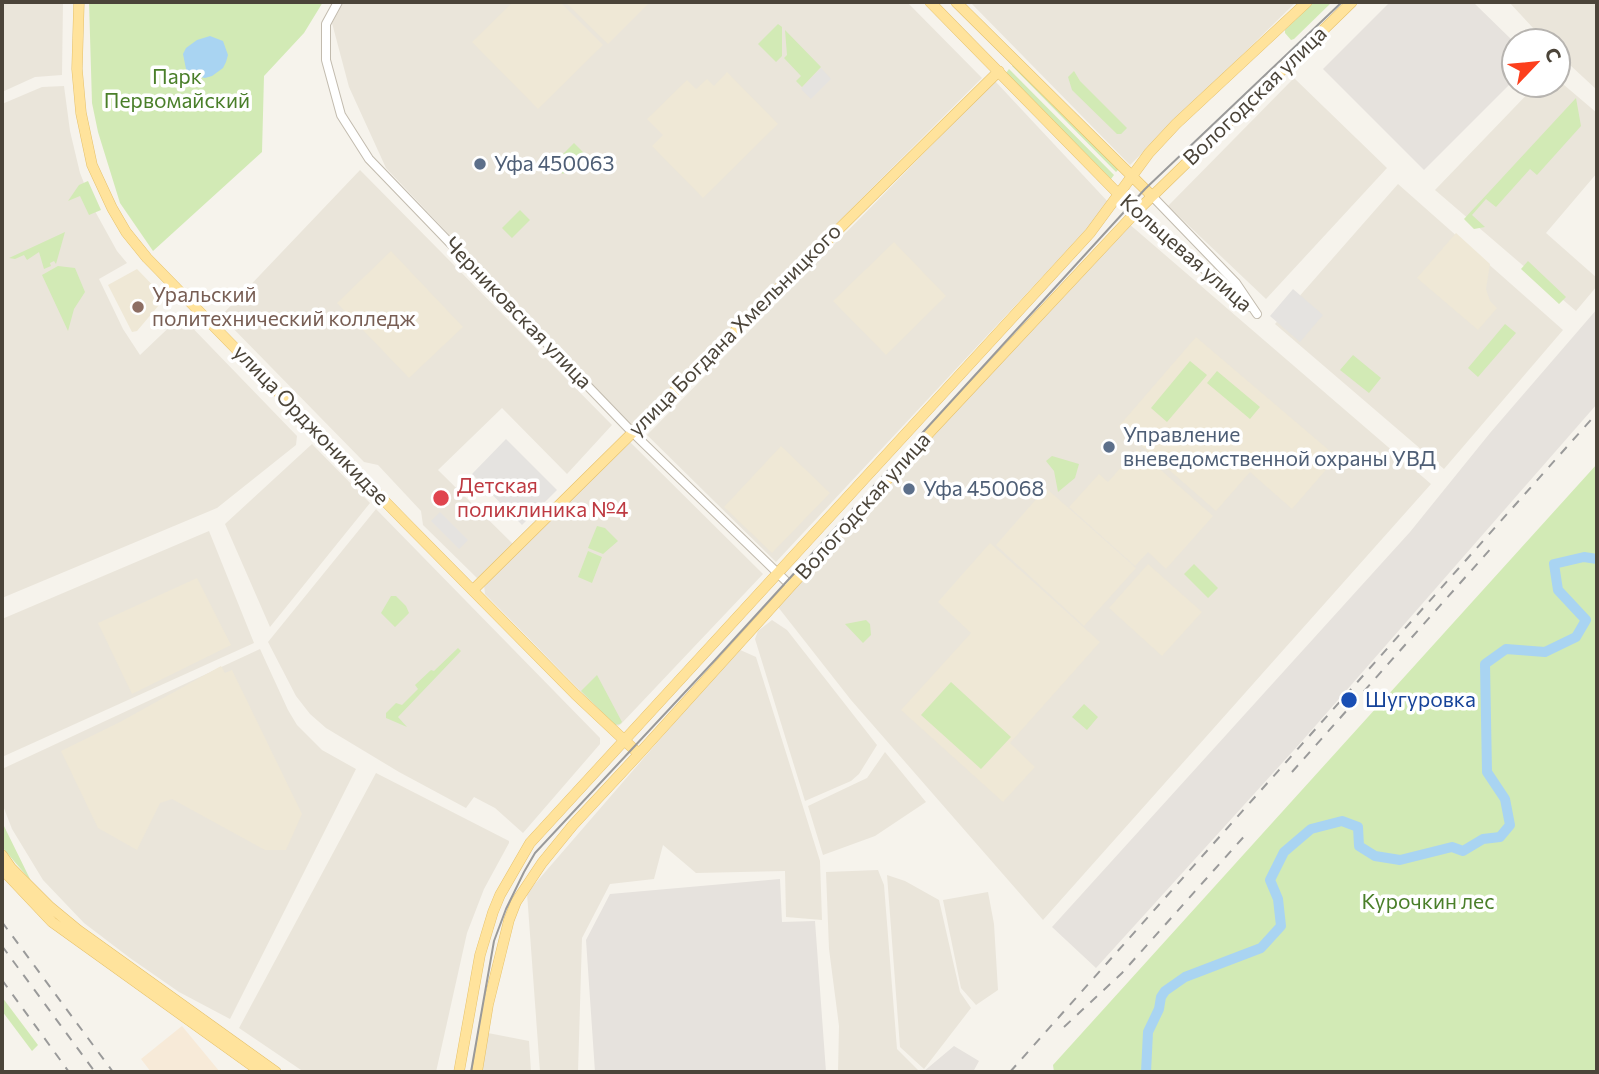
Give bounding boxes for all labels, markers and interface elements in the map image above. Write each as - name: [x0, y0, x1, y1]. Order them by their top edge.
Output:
- street label: Вологодская улица: [1178, 21, 1332, 171]
- north arrow: [1501, 28, 1571, 98]
- text: С: [1540, 44, 1567, 65]
- park label: Парк Первомайский: [104, 64, 250, 114]
- place label: Уфа 450063: [494, 151, 615, 177]
- marker: Уфа 450063: [472, 156, 488, 172]
- street label: Кольцевая улица: [1115, 189, 1257, 317]
- street label: улица Богдана Хмельницкого: [623, 218, 847, 442]
- street label: Черниковская улица: [439, 232, 597, 394]
- place label: Уральский политехнический колледж: [152, 282, 416, 332]
- marker: Уральский политехнический колледж: [130, 299, 146, 315]
- street label: улица Орджоникидзе: [228, 340, 394, 510]
- place label: Управление вневедомственной охраны УВД: [1123, 422, 1436, 472]
- street label: Вологодская улица: [790, 427, 936, 585]
- marker: Управление вневедомственной охраны УВД: [1101, 439, 1117, 455]
- place label: Детская поликлиника №4: [457, 473, 628, 523]
- place label: Уфа 450068: [923, 476, 1044, 502]
- marker: Уфа 450068: [901, 481, 917, 497]
- marker: Детская поликлиника №4: [431, 488, 451, 508]
- place label: Шугуровка: [1365, 687, 1476, 713]
- marker: Шугуровка: [1339, 690, 1359, 710]
- park label: Курочкин лес: [1361, 889, 1495, 915]

